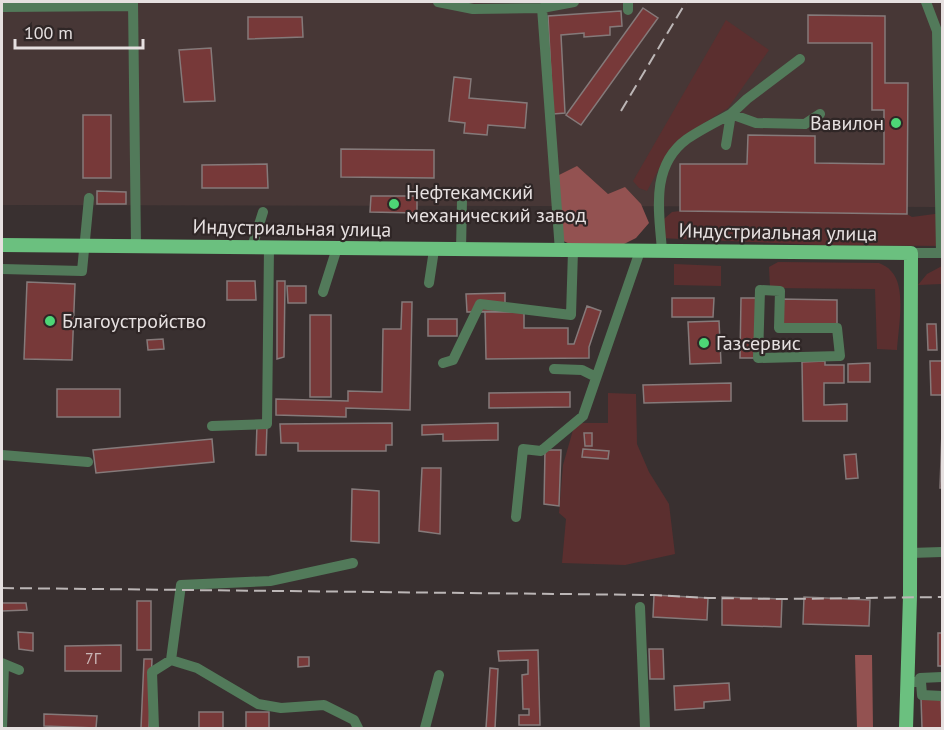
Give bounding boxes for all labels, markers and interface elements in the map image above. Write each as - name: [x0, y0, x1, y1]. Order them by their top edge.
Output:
- scale bar: [15, 12, 142, 50]
- text: 100 m: [24, 21, 73, 44]
- place label: Вавилон: [810, 110, 884, 136]
- marker: Вавилон: [889, 116, 903, 130]
- place label: Нефтекамский механический завод: [406, 179, 586, 228]
- marker: Нефтекамский механический завод: [387, 197, 401, 211]
- street label: Индустриальная улица: [193, 213, 391, 243]
- street label: Индустриальная улица: [679, 217, 877, 247]
- place label: Благоустройство: [62, 308, 206, 334]
- marker: Благоустройство: [43, 314, 57, 328]
- place label: Газсервис: [716, 330, 801, 356]
- marker: Газсервис: [697, 336, 711, 350]
- house number: 7Г: [85, 648, 102, 668]

